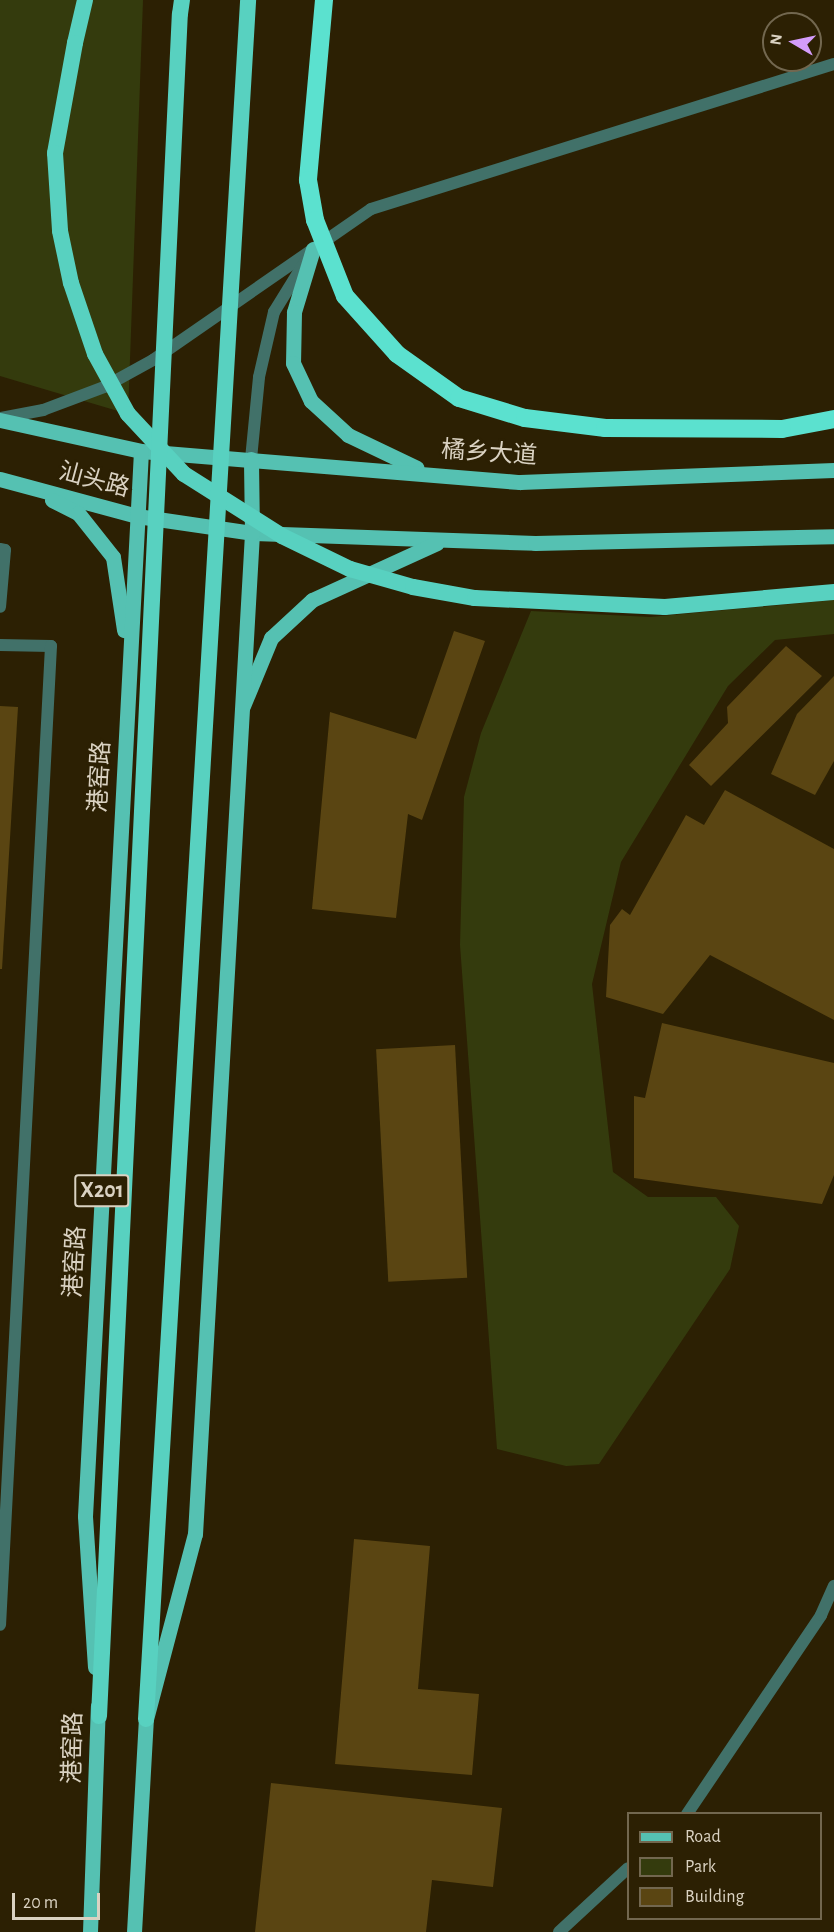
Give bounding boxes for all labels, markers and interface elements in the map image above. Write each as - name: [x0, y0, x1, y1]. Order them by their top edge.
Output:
- north arrow: [762, 12, 822, 72]
- text: N: [767, 33, 785, 46]
- street label: 橘乡大道: [440, 436, 538, 472]
- street label: 汕头路: [55, 458, 133, 504]
- street label: 港窑路: [85, 740, 117, 814]
- road number: X201: [74, 1172, 130, 1210]
- street label: 港窑路: [60, 1225, 92, 1299]
- street label: 港窑路: [59, 1712, 89, 1784]
- legend: [627, 1812, 822, 1920]
- text: Road: [685, 1828, 721, 1846]
- text: Park: [685, 1858, 716, 1876]
- scale bar: [15, 1881, 104, 1919]
- text: Building: [685, 1888, 744, 1906]
- text: 20 m: [23, 1894, 58, 1912]

